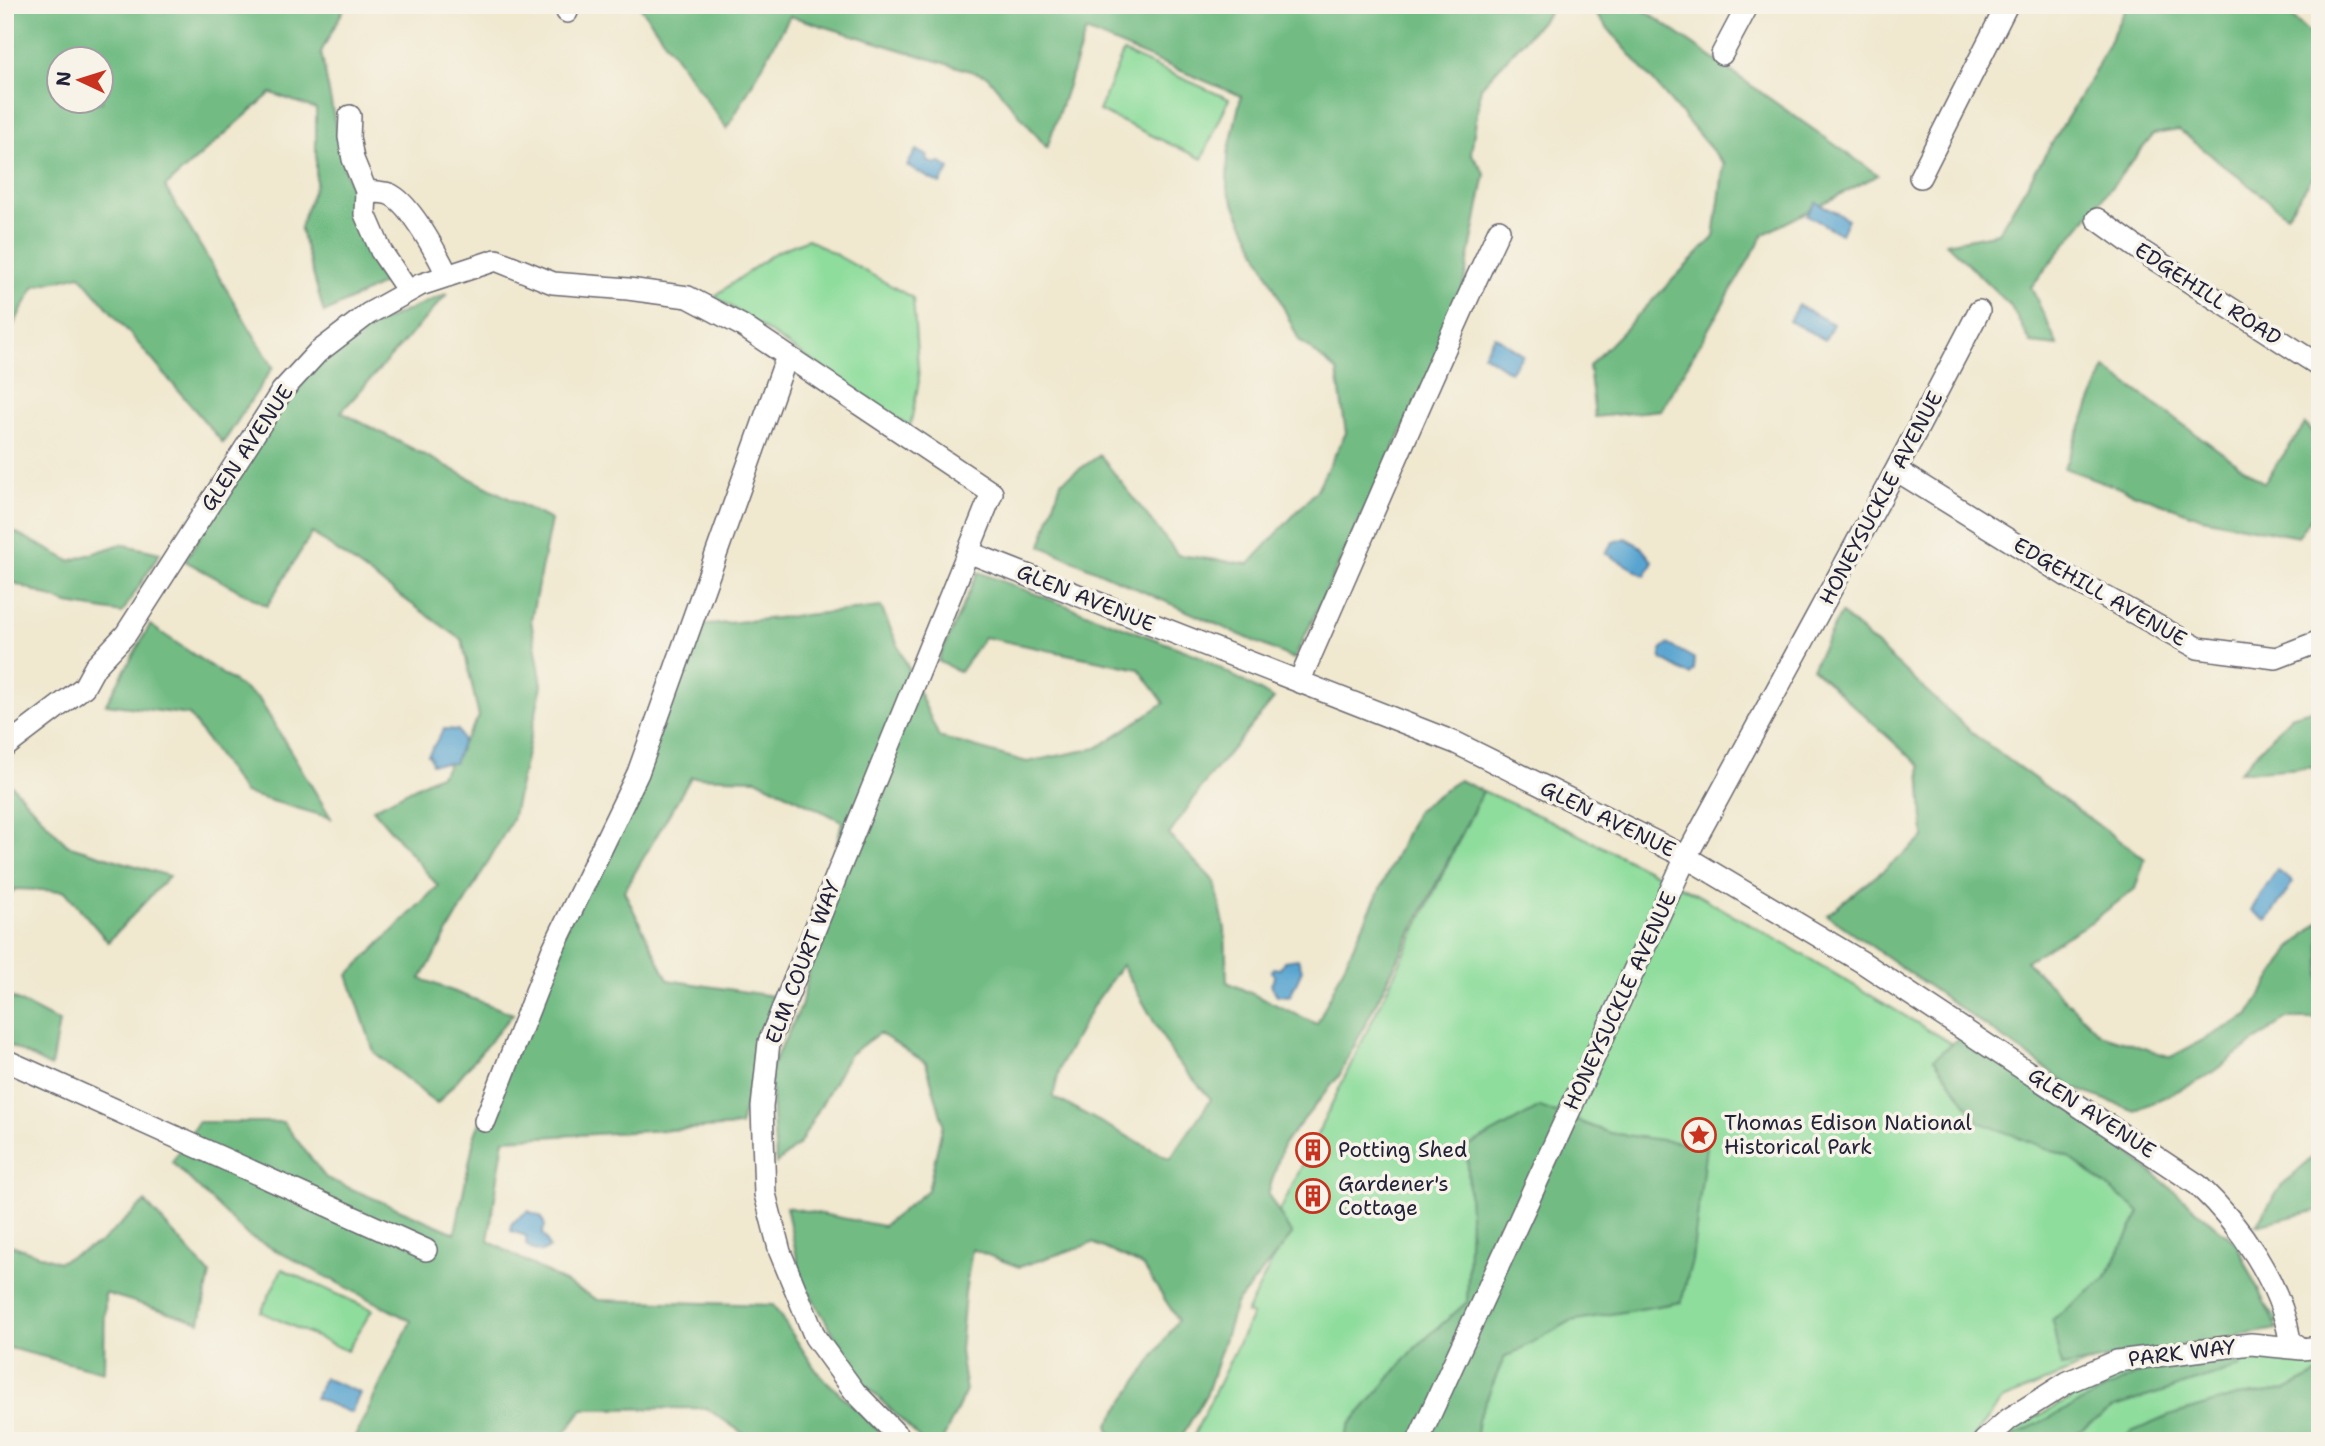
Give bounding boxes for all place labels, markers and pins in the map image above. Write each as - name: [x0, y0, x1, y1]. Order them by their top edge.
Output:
- place label: Thomas Edison National Historical Park: [1724, 1109, 1972, 1161]
- place icon: Thomas Edison National Historical Park: [1680, 1116, 1718, 1154]
- building icon: Potting Shed: [1294, 1131, 1332, 1169]
- place label: Potting Shed: [1338, 1136, 1467, 1164]
- place label: Gardener's Cottage: [1338, 1170, 1449, 1222]
- building icon: Gardener's Cottage: [1294, 1177, 1332, 1215]

